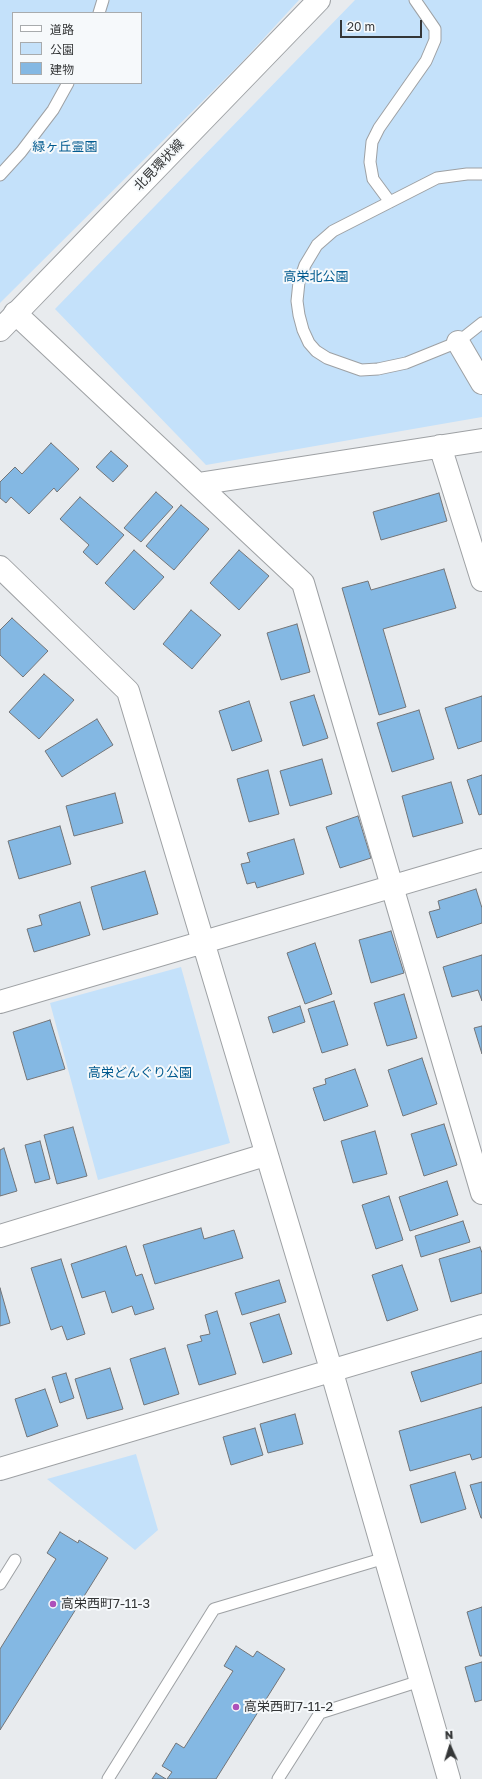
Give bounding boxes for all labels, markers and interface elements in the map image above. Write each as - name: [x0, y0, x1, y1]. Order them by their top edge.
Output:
- legend: [12, 12, 142, 84]
- scale bar: [342, 12, 424, 38]
- text: 20 m: [347, 19, 375, 34]
- text: 道路: [50, 22, 74, 37]
- text: 公園: [50, 42, 74, 57]
- text: 建物: [50, 62, 74, 77]
- street label: 北見環状線: [131, 136, 187, 194]
- park label: 緑ヶ丘霊園: [33, 139, 97, 155]
- park label: 高栄北公園: [284, 269, 348, 285]
- park label: 高栄どんぐり公園: [88, 1065, 192, 1081]
- place label: 高栄西町7-11-3: [61, 1596, 150, 1612]
- marker: 高栄西町7-11-3: [48, 1599, 58, 1609]
- place label: 高栄西町7-11-2: [244, 1699, 333, 1715]
- marker: 高栄西町7-11-2: [231, 1702, 241, 1712]
- north arrow: [430, 1727, 470, 1767]
- text: N: [444, 1728, 454, 1741]

